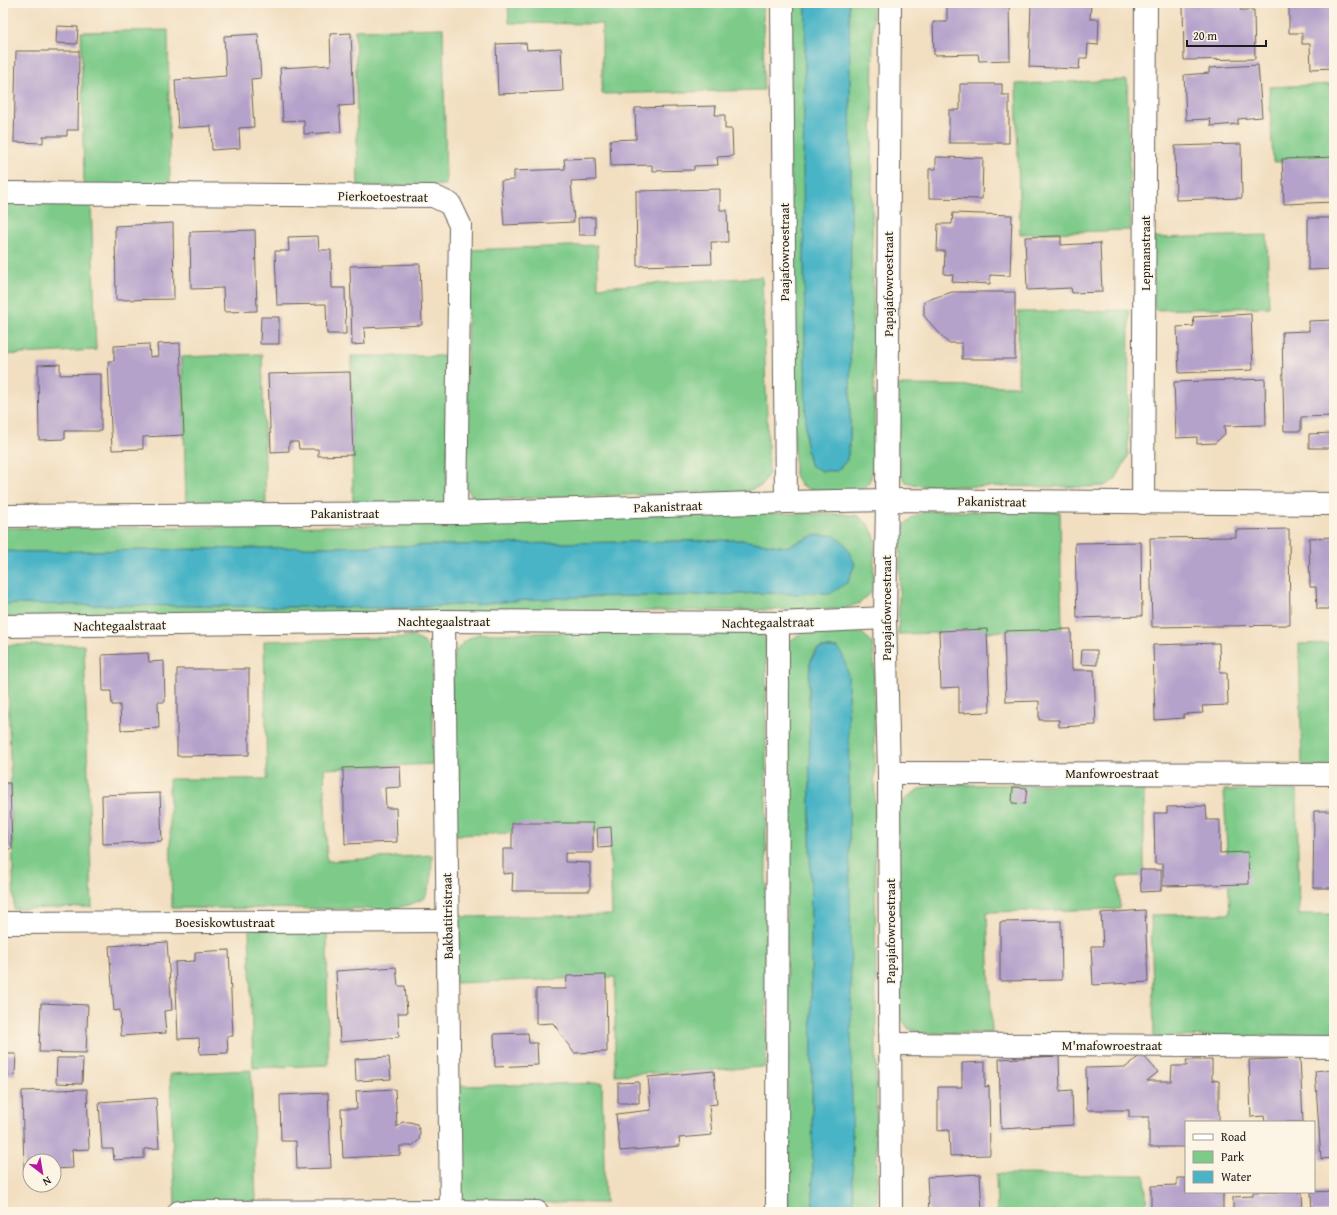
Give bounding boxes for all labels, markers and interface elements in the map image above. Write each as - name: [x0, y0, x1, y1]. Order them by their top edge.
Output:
- scale bar: [1187, 22, 1266, 48]
- text: 20 m: [1193, 27, 1217, 44]
- street label: Pierkoetoestraat: [338, 186, 429, 207]
- street label: Paajafowroestraat: [775, 202, 794, 301]
- street label: Lepmanstraat: [1136, 215, 1155, 291]
- street label: Papajafowroestraat: [879, 231, 898, 337]
- street label: Pakanistraat: [957, 491, 1027, 512]
- street label: Pakanistraat: [633, 496, 703, 517]
- street label: Pakanistraat: [311, 504, 380, 523]
- street label: Papajafowroestraat: [877, 555, 896, 661]
- street label: Nachtegaalstraat: [398, 612, 491, 631]
- street label: Nachtegaalstraat: [722, 612, 815, 633]
- street label: Nachtegaalstraat: [74, 615, 167, 636]
- street label: Manfowroestraat: [1065, 764, 1159, 783]
- street label: Bakbatitristraat: [437, 872, 458, 959]
- street label: Papajafowroestraat: [881, 878, 900, 984]
- street label: Boesiskowtustraat: [175, 913, 275, 932]
- street label: M'mafowroestraat: [1062, 1036, 1163, 1055]
- legend: [1185, 1121, 1315, 1193]
- text: Road: [1221, 1128, 1247, 1145]
- text: Park: [1221, 1148, 1245, 1165]
- north arrow: [22, 1153, 62, 1193]
- text: Water: [1221, 1168, 1251, 1185]
- text: N: [39, 1173, 54, 1191]

